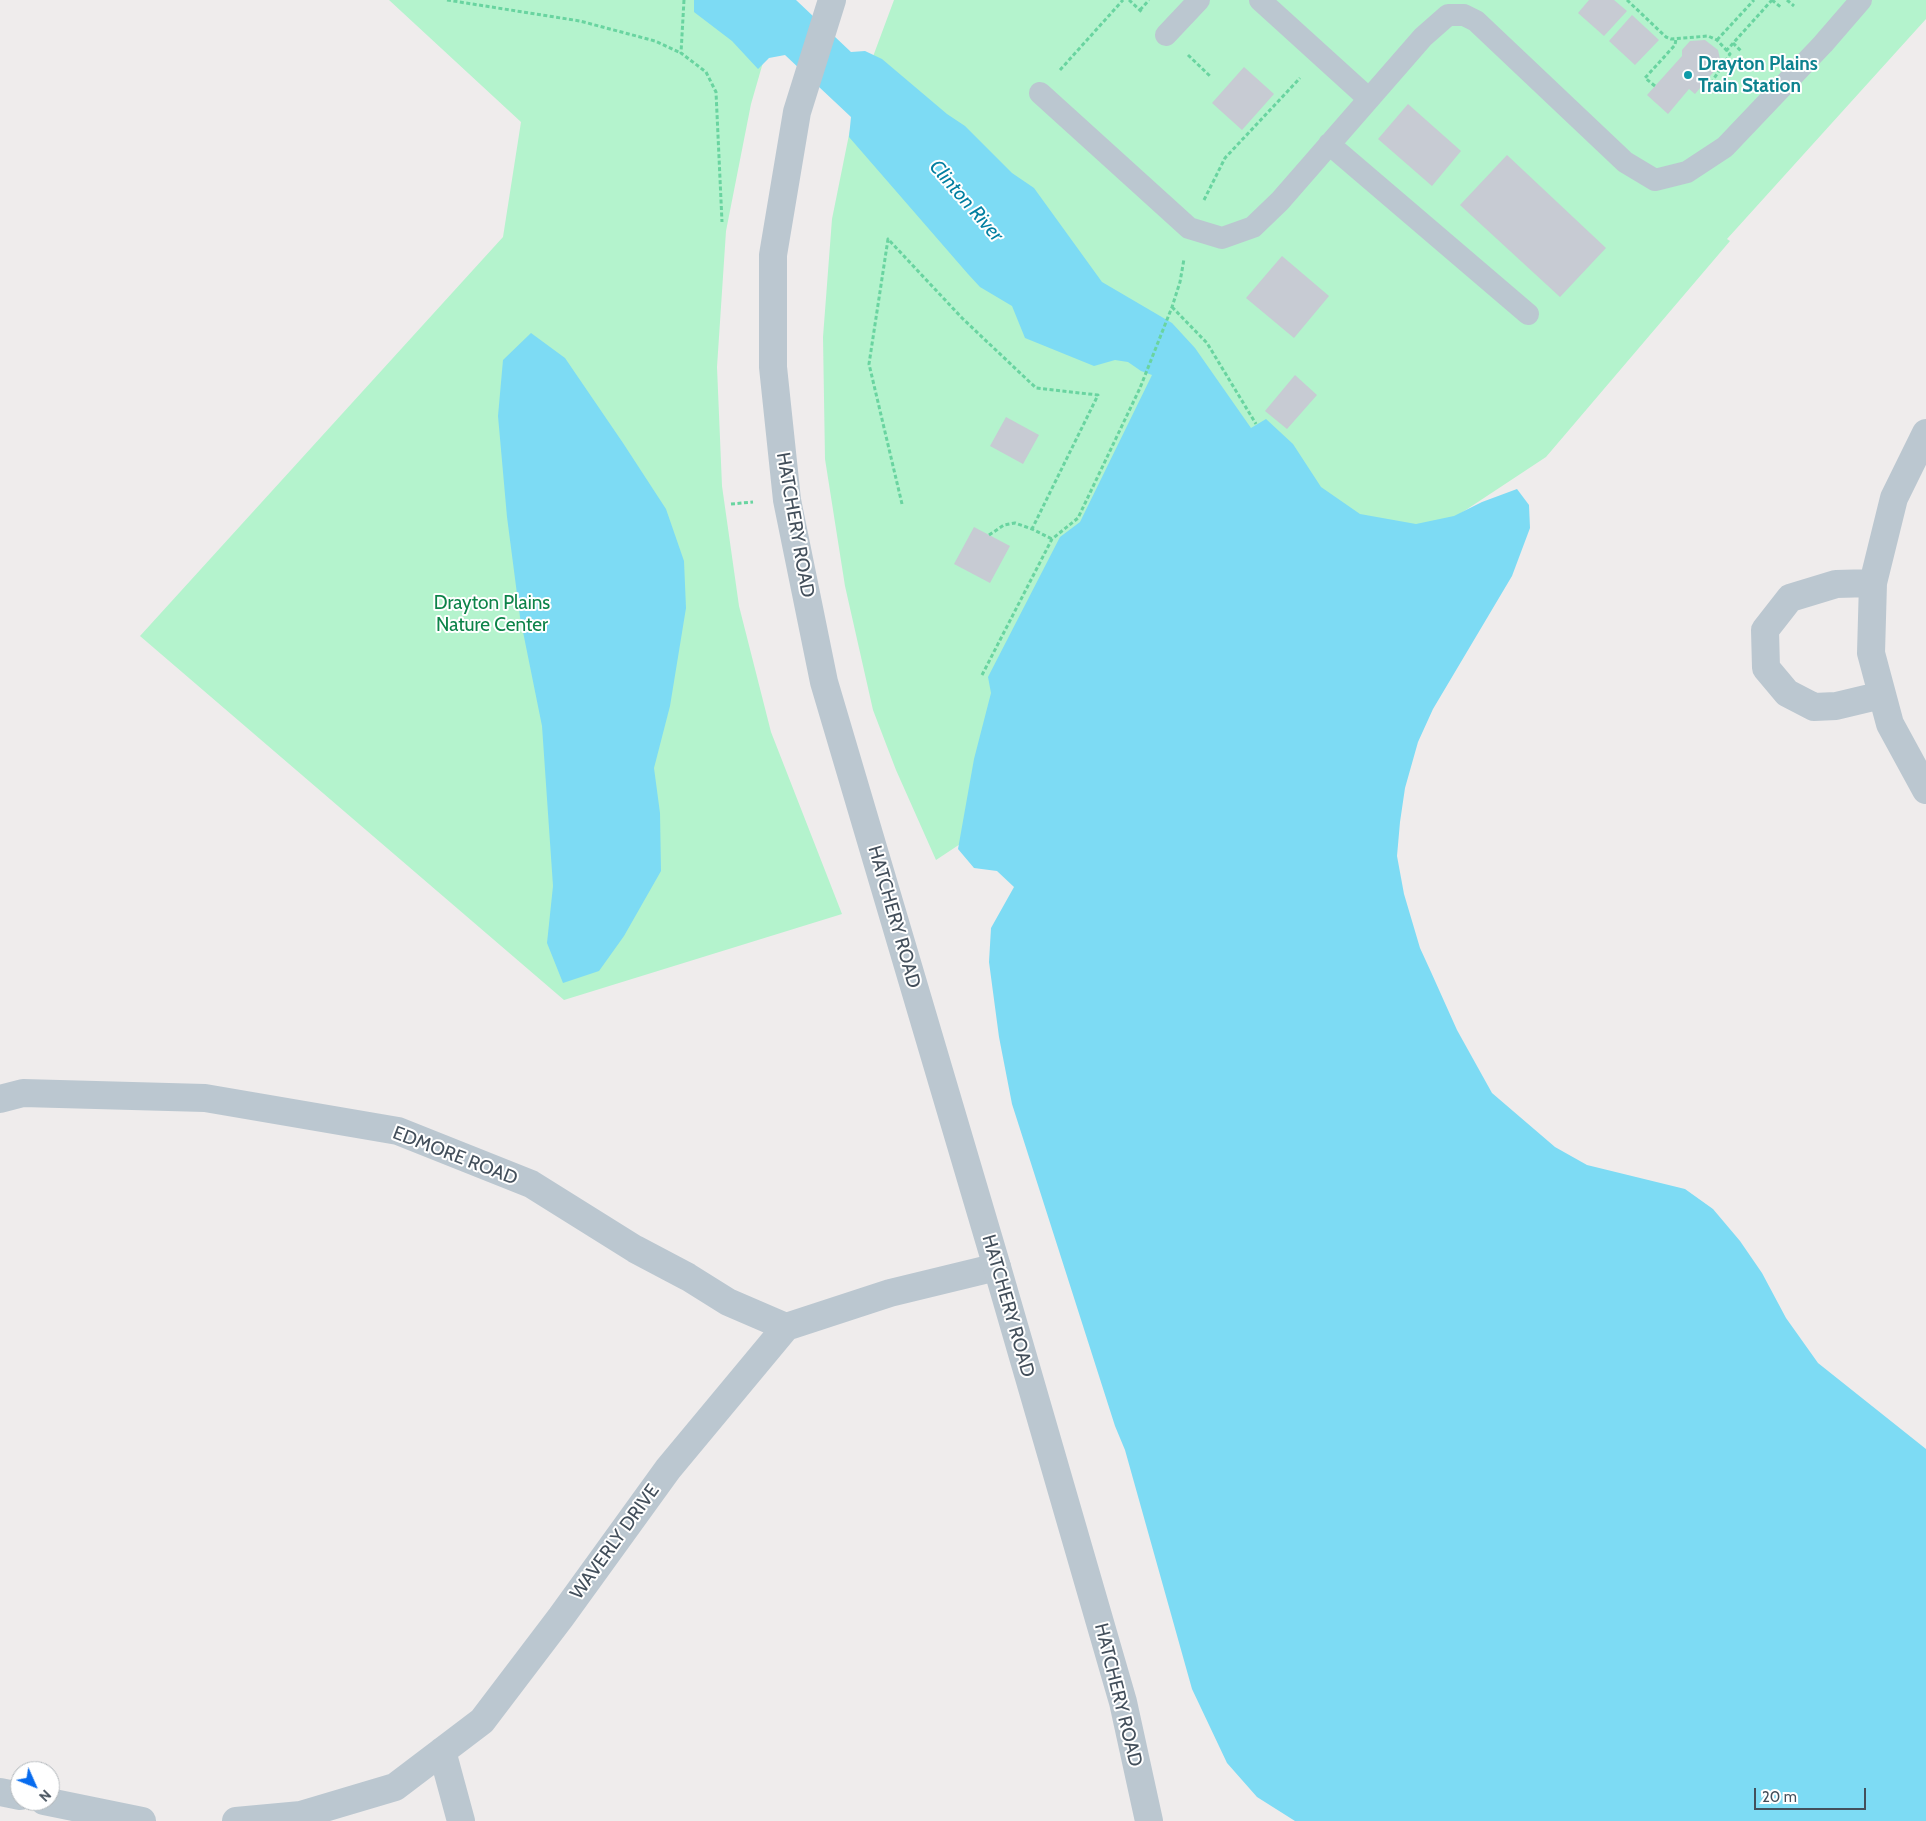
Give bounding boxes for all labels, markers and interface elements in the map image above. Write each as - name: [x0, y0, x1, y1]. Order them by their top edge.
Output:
- place label: Drayton Plains Train Station: [1698, 53, 1818, 97]
- marker: Drayton Plains Train Station: [1682, 69, 1694, 81]
- water label: Clinton River: [924, 155, 1008, 247]
- street label: HATCHERY ROAD: [771, 451, 819, 599]
- park label: Drayton Plains Nature Center: [434, 592, 550, 636]
- street label: HATCHERY ROAD: [863, 843, 925, 991]
- street label: EDMORE ROAD: [389, 1122, 521, 1190]
- street label: HATCHERY ROAD: [977, 1232, 1039, 1380]
- street label: WAVERLY DRIVE: [566, 1480, 664, 1604]
- street label: HATCHERY ROAD: [1089, 1621, 1147, 1769]
- north arrow: [10, 1761, 60, 1811]
- scale bar: [1756, 1778, 1868, 1810]
- text: N: [35, 1786, 55, 1806]
- text: 20 m: [1762, 1788, 1797, 1806]

